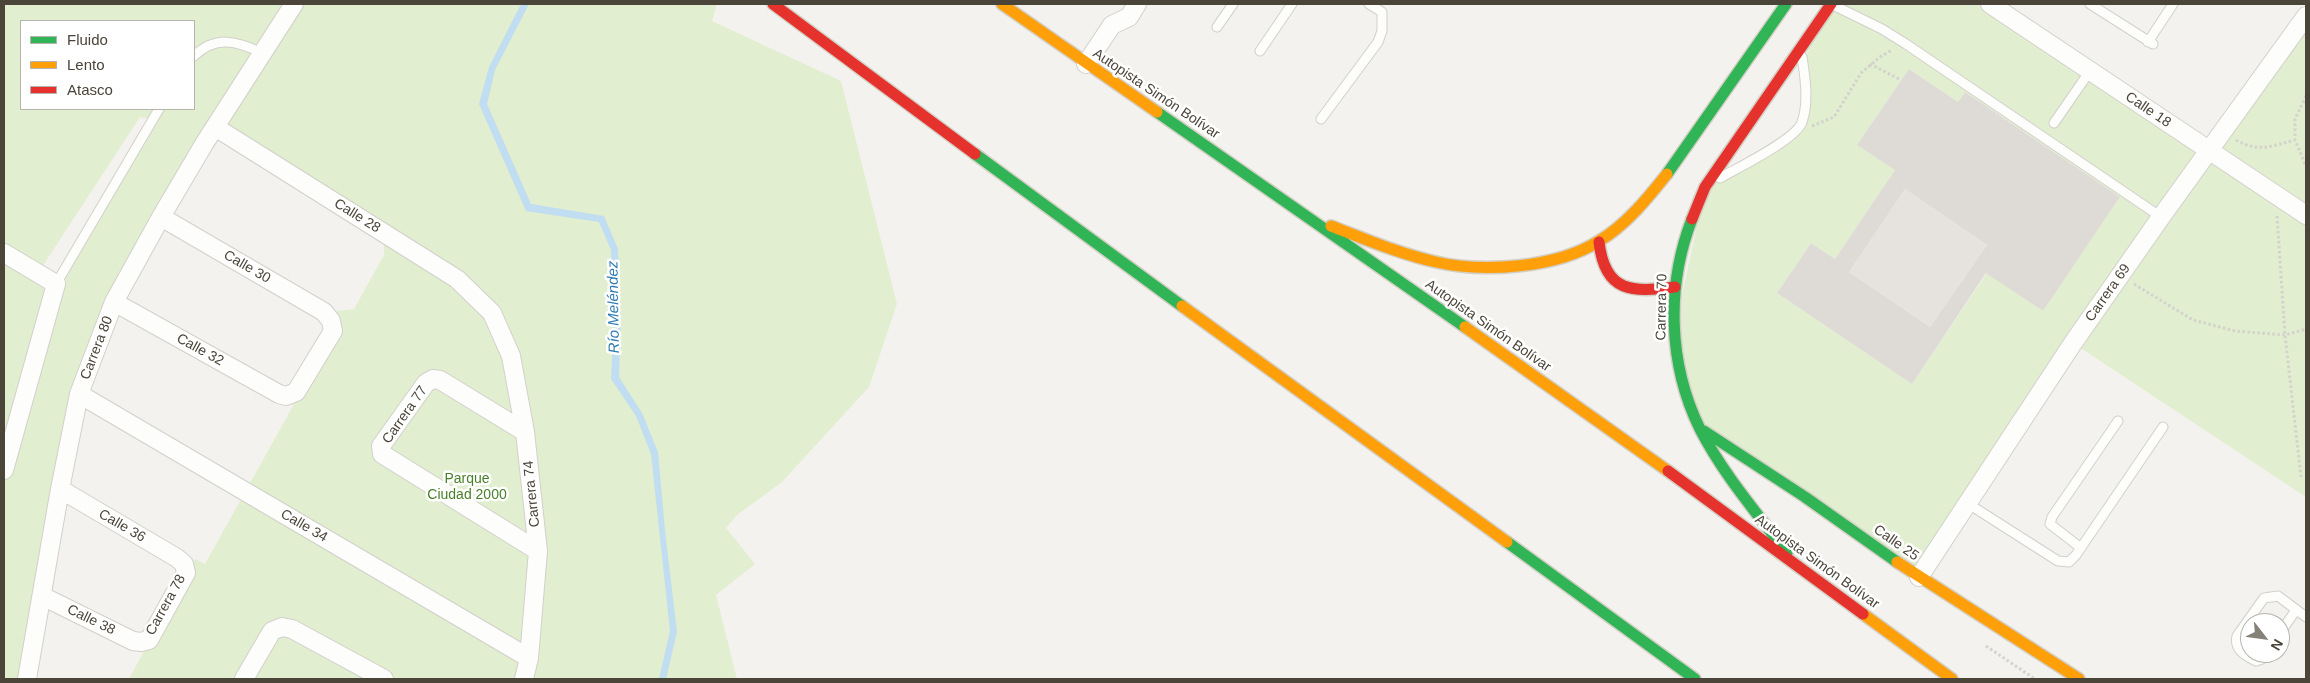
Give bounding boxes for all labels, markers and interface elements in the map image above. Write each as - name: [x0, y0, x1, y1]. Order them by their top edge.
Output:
- legend: [20, 20, 195, 110]
- text: Fluido: [67, 31, 108, 48]
- street label: Autopista Simón Bolívar: [1089, 45, 1223, 143]
- text: Lento: [67, 56, 105, 73]
- text: Atasco: [67, 81, 113, 98]
- street label: Calle 18: [2122, 89, 2174, 131]
- street label: Calle 28: [331, 195, 383, 237]
- street label: Calle 30: [221, 247, 273, 287]
- water label: Río Meléndez: [604, 261, 624, 353]
- street label: Carrera 69: [2082, 261, 2134, 325]
- street label: Carrera 70: [1653, 273, 1671, 341]
- street label: Autopista Simón Bolívar: [1422, 276, 1554, 376]
- street label: Carrera 80: [77, 314, 117, 382]
- street label: Calle 32: [173, 330, 227, 370]
- street label: Carrera 77: [379, 383, 431, 447]
- street label: Carrera 74: [520, 460, 544, 528]
- park label: Parque Ciudad 2000: [427, 471, 507, 504]
- street label: Calle 36: [96, 506, 148, 546]
- street label: Calle 34: [278, 506, 330, 546]
- street label: Autopista Simón Bolívar: [1752, 511, 1882, 613]
- street label: Calle 25: [1870, 521, 1922, 565]
- street label: Carrera 78: [142, 572, 190, 638]
- street label: Calle 38: [64, 601, 118, 639]
- north arrow: [2240, 613, 2290, 663]
- text: N: [2268, 637, 2287, 653]

